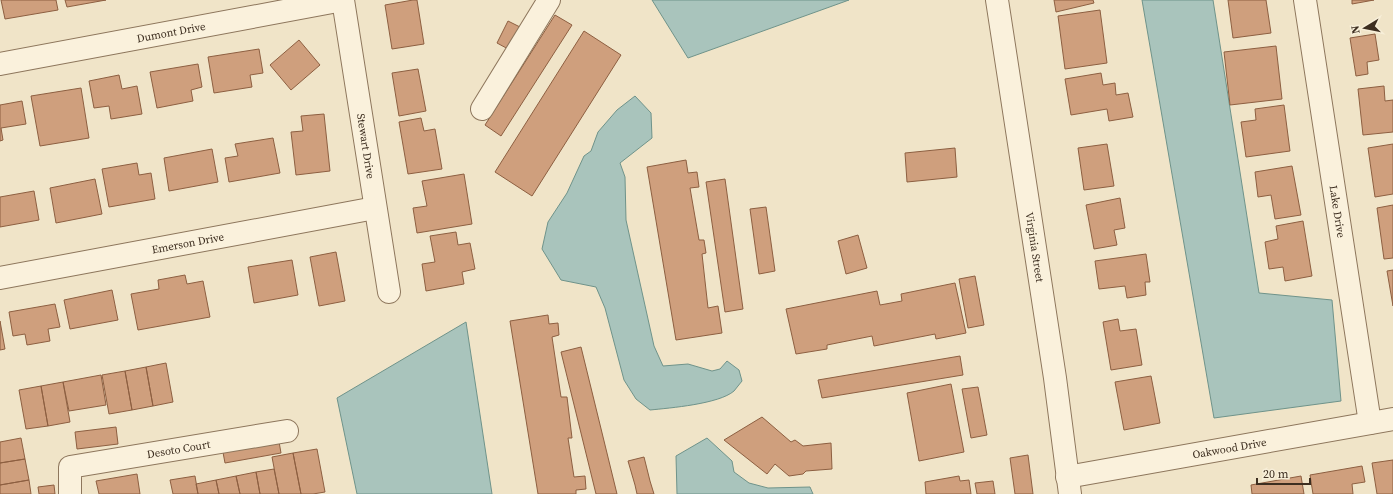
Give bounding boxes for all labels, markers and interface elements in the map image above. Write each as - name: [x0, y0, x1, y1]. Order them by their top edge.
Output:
- north arrow: [1345, 8, 1385, 48]
- street label: Dumont Drive: [136, 19, 207, 46]
- text: N: [1348, 24, 1364, 35]
- street label: Stewart Drive: [353, 113, 378, 180]
- street label: Lake Drive: [1326, 184, 1348, 239]
- street label: Virginia Street: [1022, 211, 1047, 284]
- street label: Emerson Drive: [150, 229, 226, 258]
- street label: Oakwood Drive: [1191, 435, 1268, 463]
- street label: Desoto Court: [146, 437, 212, 462]
- scale bar: [1257, 460, 1310, 486]
- text: 20 m: [1263, 466, 1289, 482]

